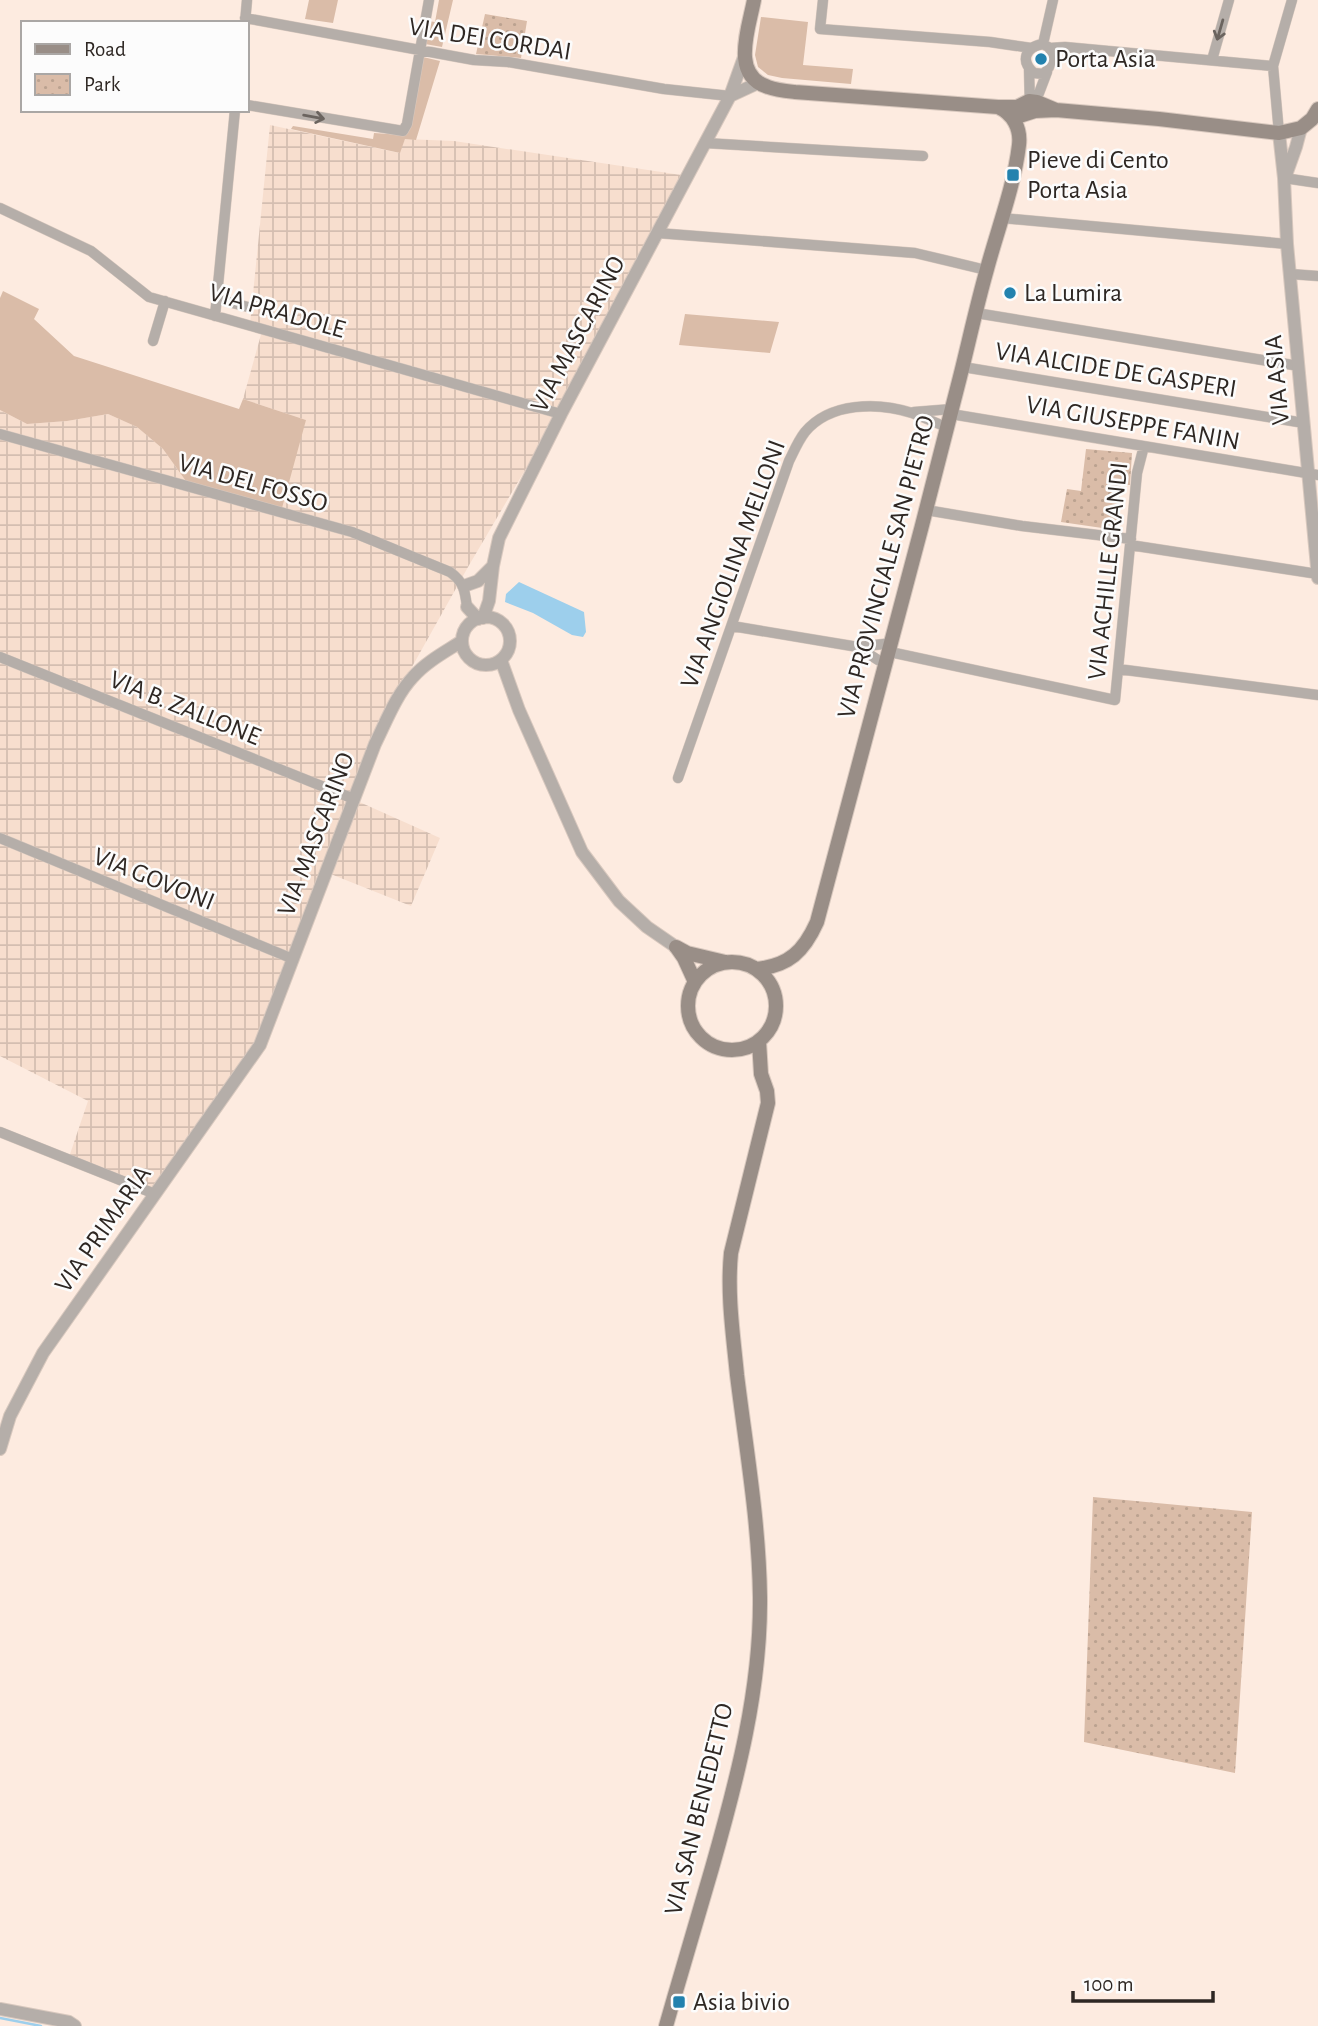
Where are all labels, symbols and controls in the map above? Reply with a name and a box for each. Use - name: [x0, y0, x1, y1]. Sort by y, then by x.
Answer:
- street label: VIA DEI CORDAI: [407, 13, 573, 65]
- one-way arrow: [1213, 19, 1226, 41]
- legend: [21, 21, 248, 112]
- text: Road: [84, 39, 126, 60]
- place label: Porta Asia: [1055, 46, 1156, 72]
- marker: Porta Asia: [1033, 51, 1049, 67]
- text: Park: [84, 74, 121, 95]
- one-way arrow: [302, 111, 325, 124]
- place label: Pieve di Cento Porta Asia: [1027, 147, 1169, 203]
- marker: Pieve di Cento Porta Asia: [1005, 167, 1021, 183]
- street label: VIA MASCARINO: [526, 252, 630, 416]
- street label: VIA PRADOLE: [206, 279, 348, 343]
- place label: La Lumira: [1024, 280, 1122, 306]
- marker: La Lumira: [1002, 285, 1018, 301]
- street label: VIA ASIA: [1260, 334, 1294, 426]
- street label: VIA ALCIDE DE GASPERI: [993, 338, 1239, 402]
- street label: VIA GIUSEPPE FANIN: [1024, 391, 1242, 455]
- street label: VIA PROVINCIALE SAN PIETRO: [833, 413, 939, 721]
- street label: VIA ANGIOLINA MELLONI: [676, 437, 790, 691]
- street label: VIA DEL FOSSO: [175, 449, 331, 517]
- street label: VIA ACHILLE GRANDI: [1084, 461, 1132, 681]
- street label: VIA B. ZALLONE: [106, 666, 264, 750]
- street label: VIA MASCARINO: [273, 749, 359, 919]
- street label: VIA GOVONI: [90, 843, 218, 915]
- street label: VIA PRIMARIA: [50, 1161, 156, 1297]
- street label: VIA SAN BENEDETTO: [660, 1700, 738, 1918]
- scale bar: [1073, 1960, 1213, 2004]
- text: 100 m: [1084, 1974, 1134, 1995]
- place label: Asia bivio: [693, 1989, 790, 2015]
- marker: Asia bivio: [671, 1994, 687, 2010]

